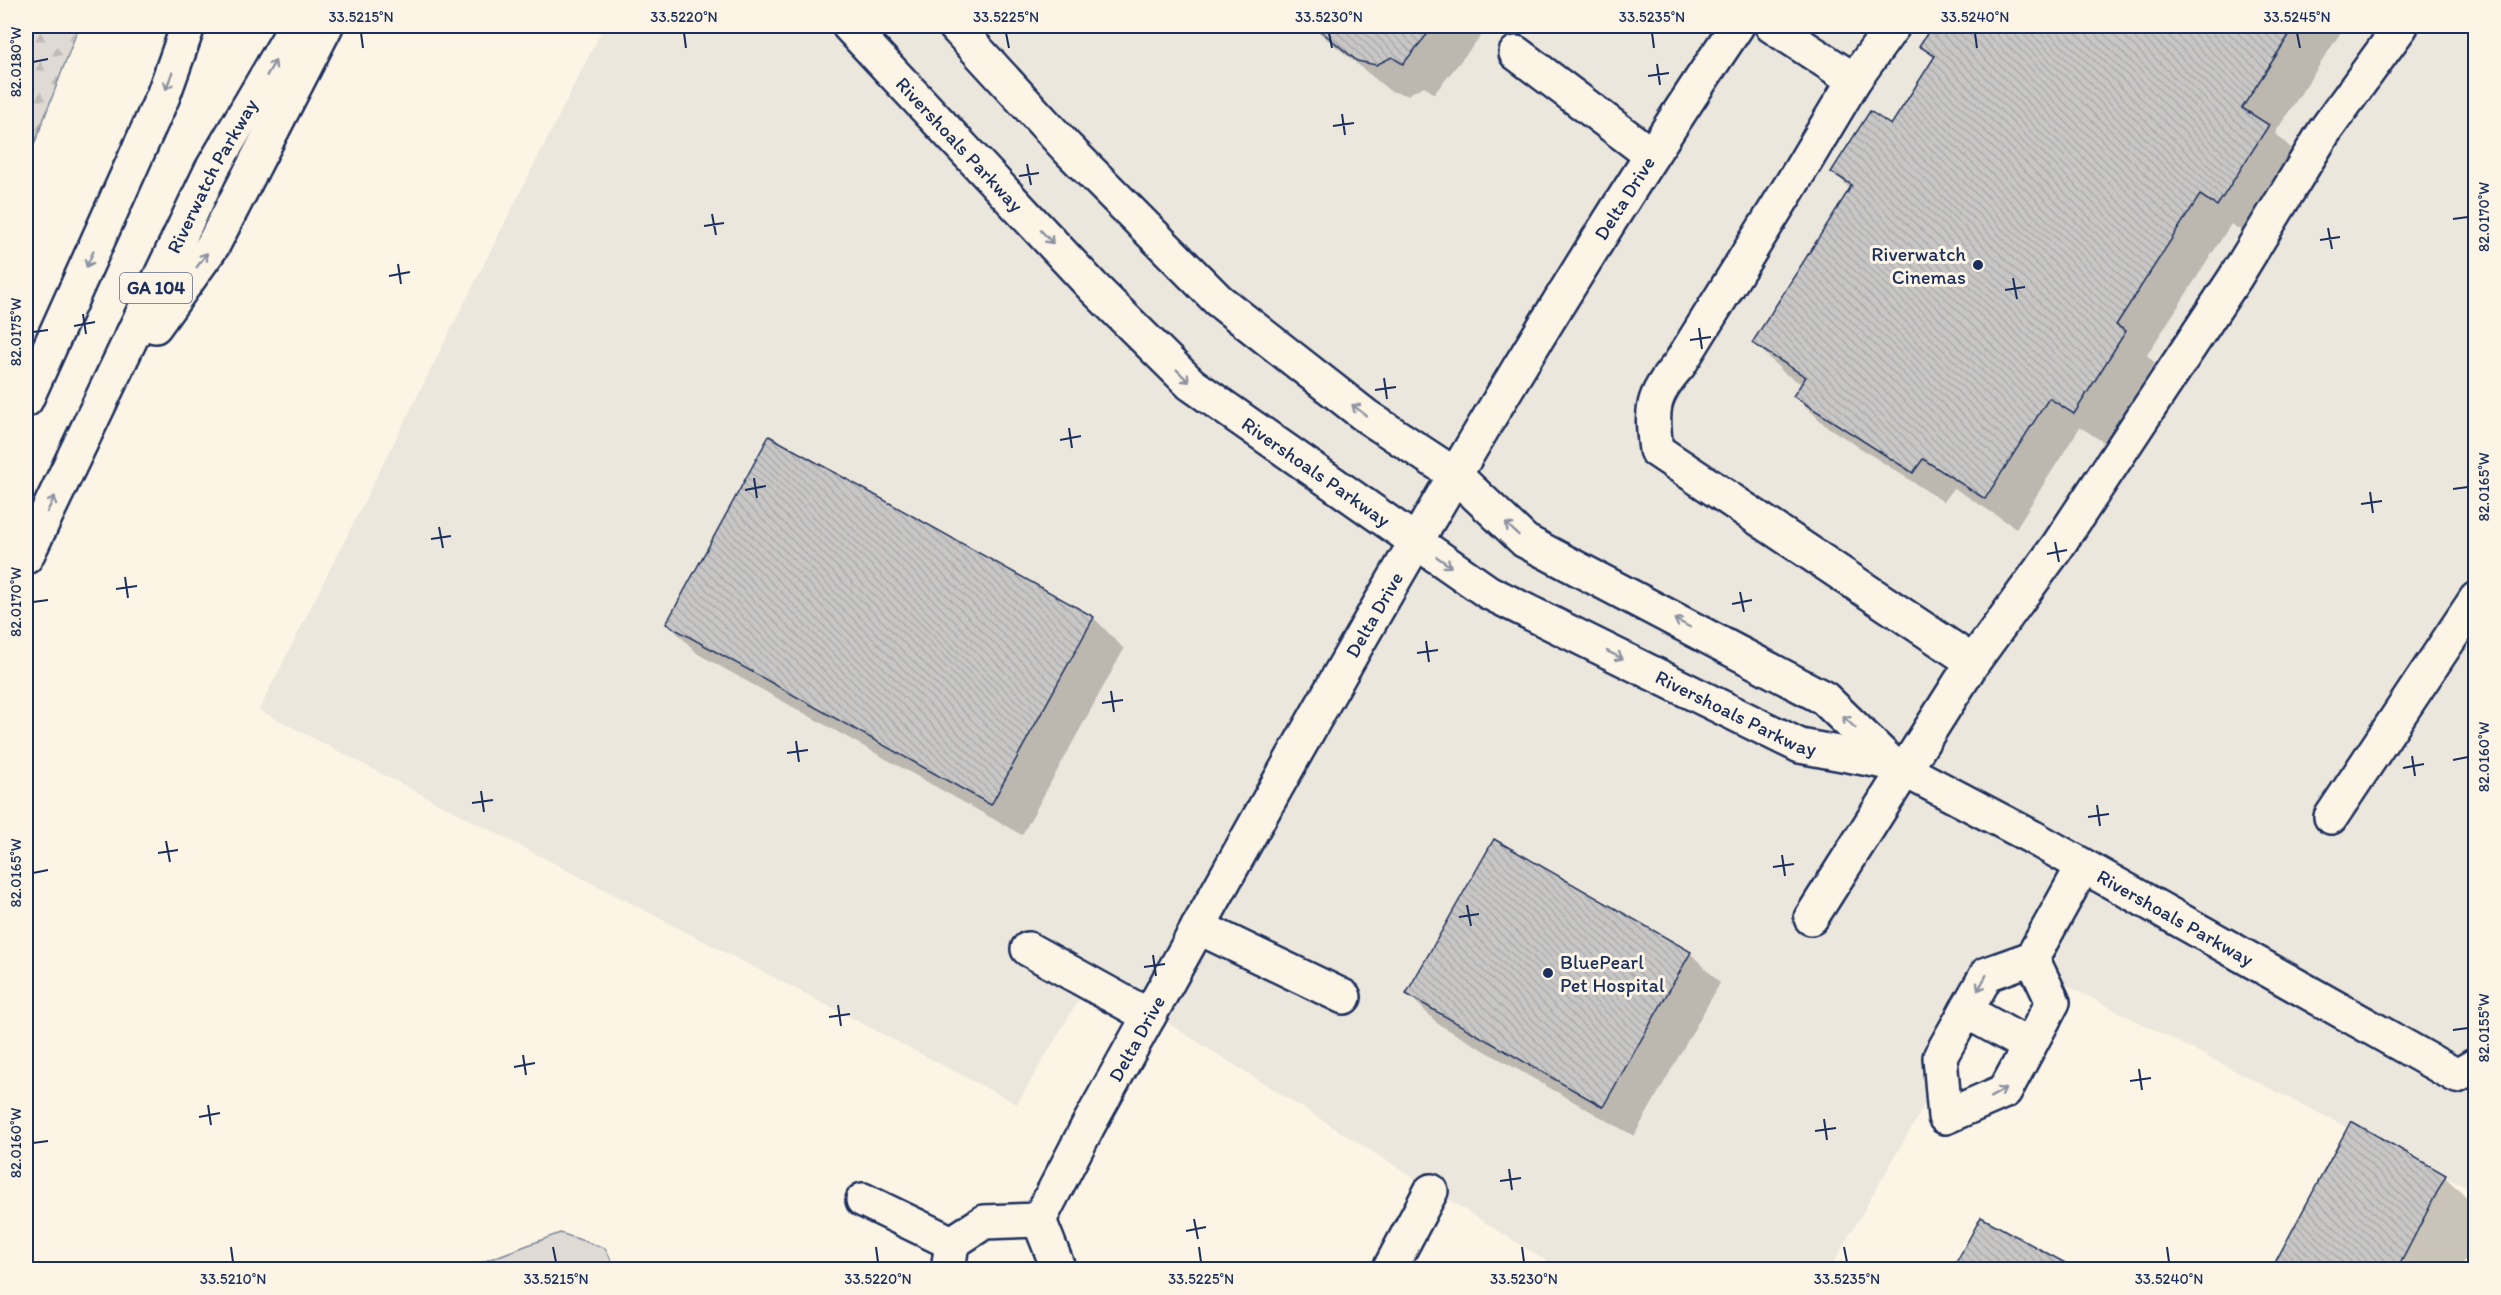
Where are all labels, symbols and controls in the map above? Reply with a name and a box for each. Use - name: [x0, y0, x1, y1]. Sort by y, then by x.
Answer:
- text: 33.5215°N: [328, 8, 394, 26]
- text: 33.5220°N: [650, 8, 718, 26]
- text: 33.5225°N: [973, 8, 1039, 26]
- text: 33.5230°N: [1295, 8, 1363, 26]
- text: 33.5235°N: [1619, 8, 1685, 26]
- text: 33.5240°N: [1941, 8, 2009, 26]
- text: 33.5245°N: [2263, 8, 2331, 26]
- text: 82.0180°W: [7, 26, 25, 97]
- one-way arrow: [266, 60, 278, 77]
- one-way arrow: [162, 71, 173, 89]
- street label: Rivershoals Parkway: [891, 72, 1029, 217]
- street label: Riverwatch Parkway: [161, 94, 263, 257]
- street label: Delta Drive: [1589, 152, 1660, 244]
- text: 82.0170°W: [2475, 182, 2493, 252]
- one-way arrow: [1040, 229, 1054, 244]
- place label: Riverwatch Cinemas: [1871, 242, 1966, 289]
- one-way arrow: [84, 249, 95, 268]
- one-way arrow: [196, 253, 208, 269]
- marker: Riverwatch Cinemas: [1971, 258, 1985, 272]
- road number: GA 104: [120, 273, 192, 303]
- text: 82.0175°W: [7, 298, 25, 366]
- one-way arrow: [1175, 369, 1190, 384]
- one-way arrow: [1351, 403, 1367, 416]
- street label: Rivershoals Parkway: [1237, 411, 1396, 532]
- text: 82.0165°W: [2475, 452, 2493, 522]
- one-way arrow: [46, 496, 58, 514]
- one-way arrow: [1505, 522, 1520, 536]
- one-way arrow: [1436, 556, 1452, 568]
- text: 82.0170°W: [7, 567, 25, 637]
- street label: Delta Drive: [1340, 567, 1408, 662]
- one-way arrow: [1673, 617, 1691, 629]
- one-way arrow: [1606, 649, 1624, 661]
- street label: Rivershoals Parkway: [1652, 665, 1819, 761]
- one-way arrow: [1841, 715, 1856, 729]
- text: 82.0160°W: [2475, 722, 2493, 792]
- text: 82.0165°W: [7, 838, 25, 908]
- street label: Rivershoals Parkway: [2093, 864, 2258, 971]
- place label: BluePearl Pet Hospital: [1560, 950, 1665, 997]
- marker: BluePearl Pet Hospital: [1541, 966, 1555, 980]
- one-way arrow: [1976, 974, 1988, 991]
- street label: Delta Drive: [1103, 991, 1170, 1086]
- text: 82.0155°W: [2475, 993, 2493, 1063]
- one-way arrow: [1989, 1087, 2006, 1099]
- text: 82.0160°W: [7, 1108, 25, 1178]
- text: 33.5210°N: [200, 1270, 266, 1288]
- text: 33.5215°N: [523, 1270, 589, 1288]
- text: 33.5220°N: [844, 1270, 912, 1288]
- text: 33.5225°N: [1168, 1270, 1234, 1288]
- text: 33.5230°N: [1490, 1270, 1558, 1288]
- text: 33.5235°N: [1814, 1270, 1880, 1288]
- text: 33.5240°N: [2135, 1270, 2203, 1288]

